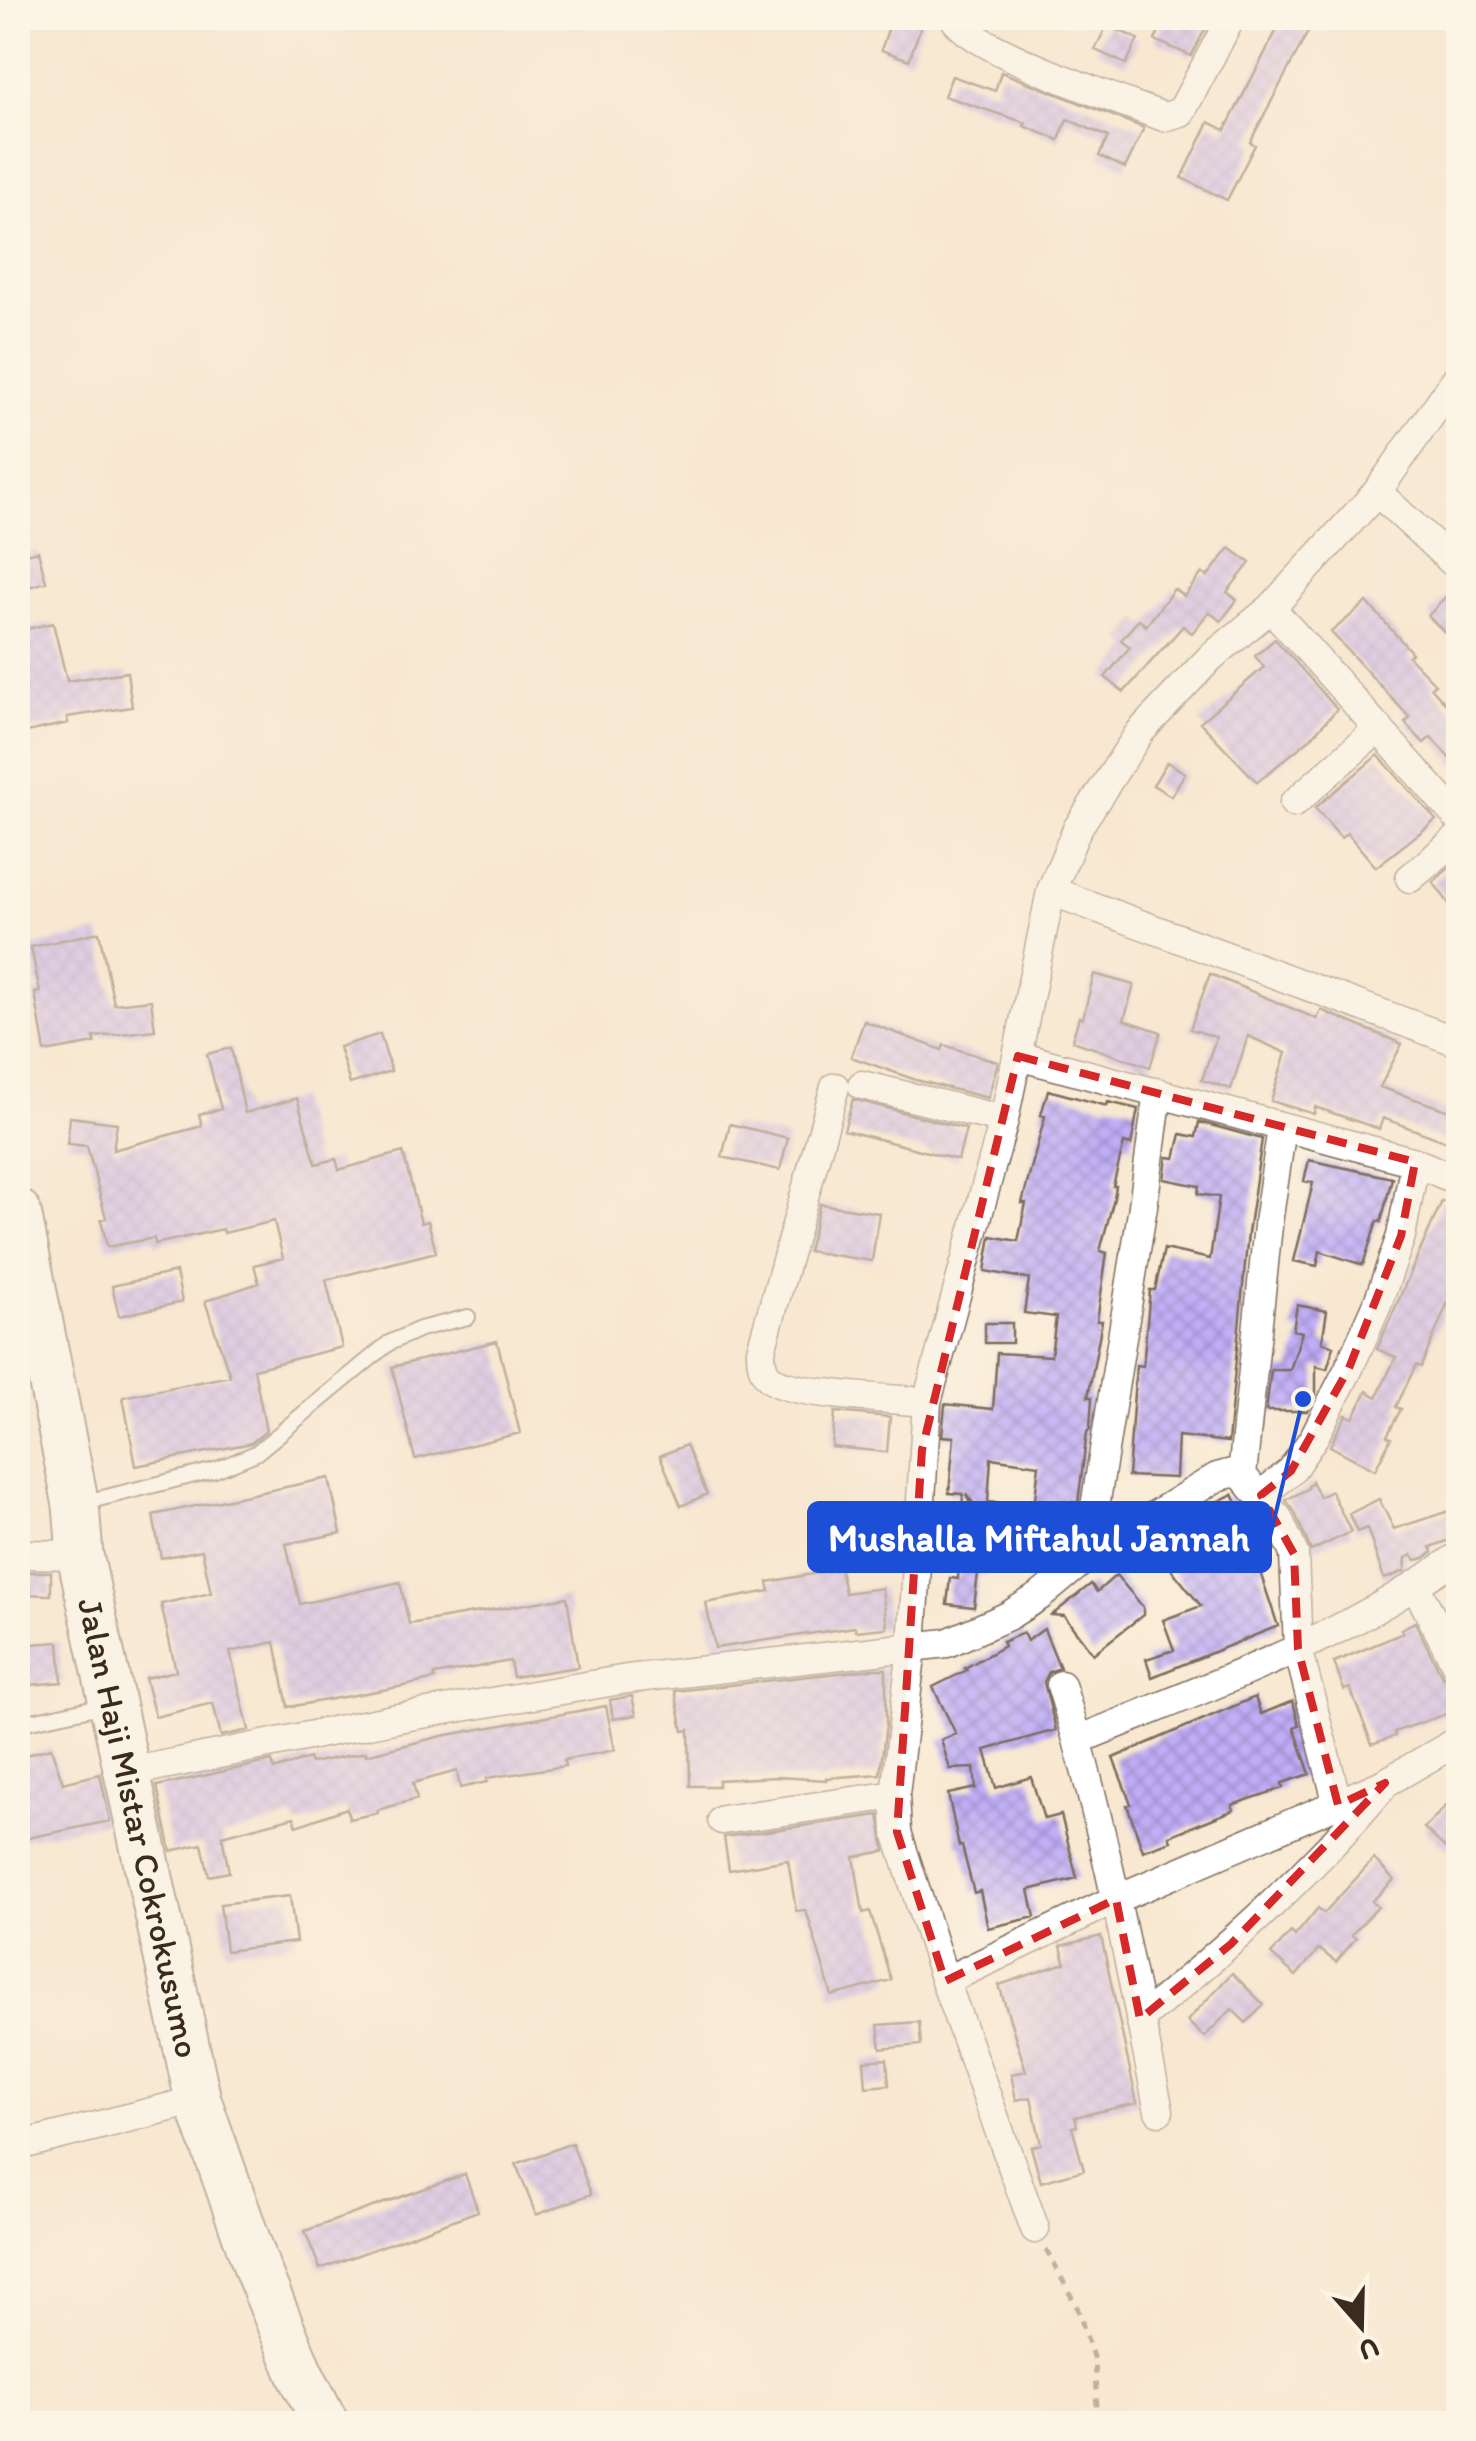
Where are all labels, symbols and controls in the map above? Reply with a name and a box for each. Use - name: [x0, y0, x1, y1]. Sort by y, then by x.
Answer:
- callout: Mushalla Miftahul Jannah: [809, 1503, 1270, 1571]
- text: Mushalla Miftahul Jannah: [828, 1515, 1250, 1561]
- street label: Jalan Haji Mistar Cokrokusumo: [69, 1594, 209, 2062]
- north arrow: [1311, 2276, 1411, 2376]
- text: U: [1355, 2330, 1384, 2369]

